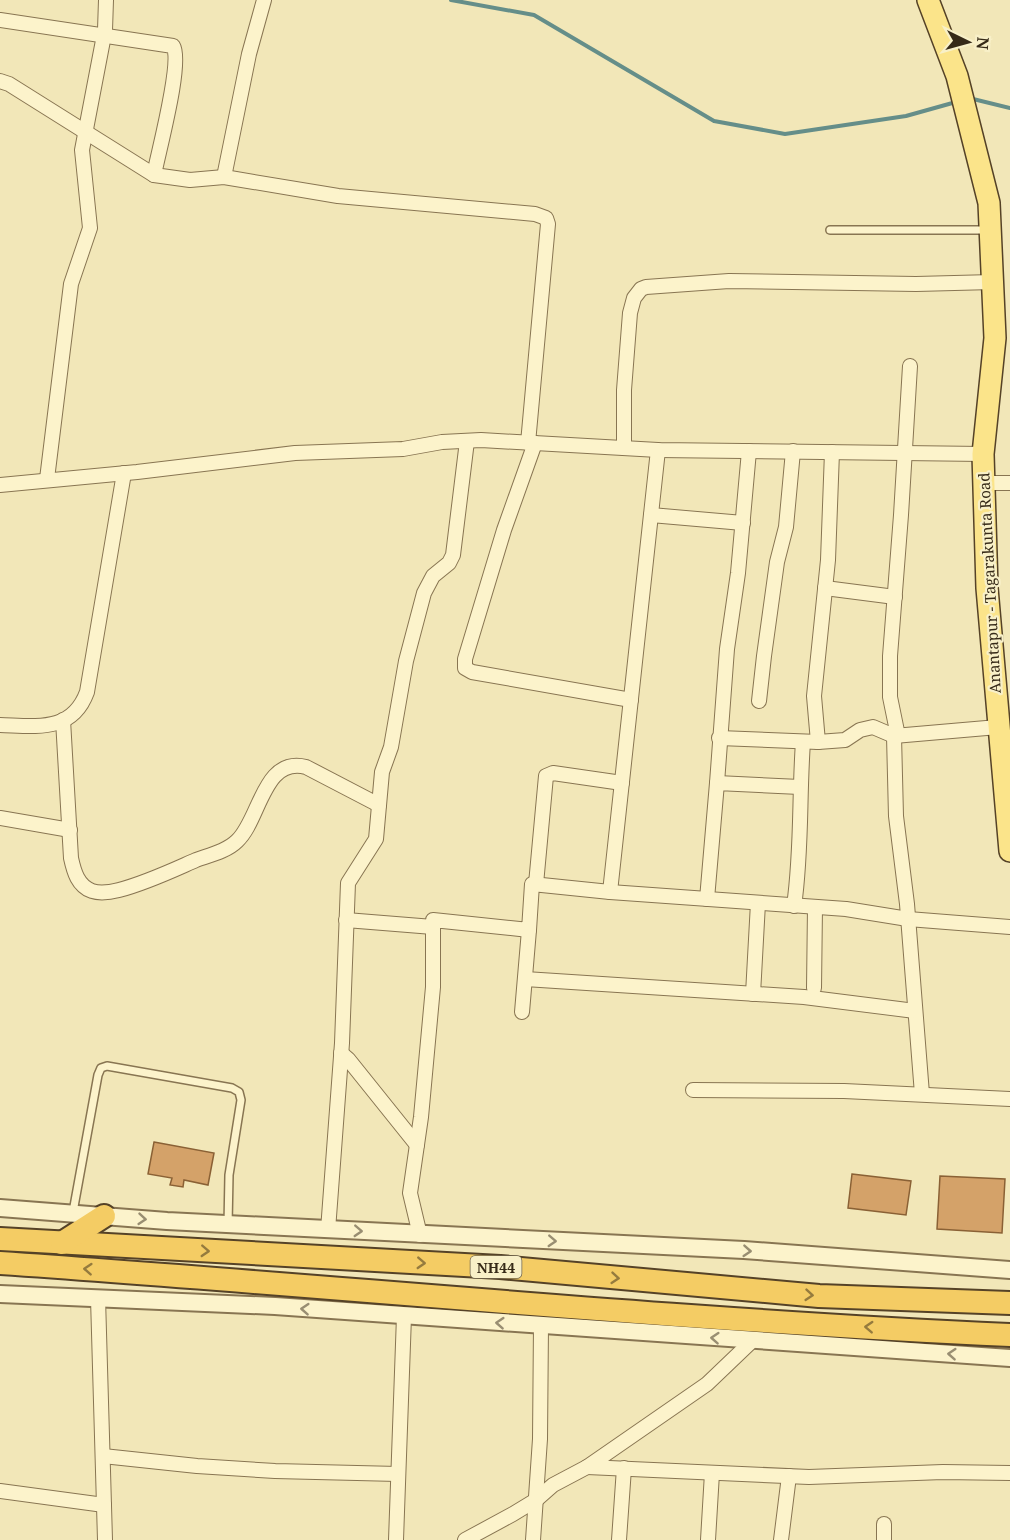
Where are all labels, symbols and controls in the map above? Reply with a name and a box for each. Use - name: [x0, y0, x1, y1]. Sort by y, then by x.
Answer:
- north arrow: [938, 12, 998, 72]
- text: N: [971, 36, 994, 51]
- street label: Anantapur - Tagarakunta Road: [973, 472, 1005, 694]
- one-way arrow: [138, 1213, 147, 1226]
- one-way arrow: [353, 1225, 362, 1238]
- one-way arrow: [548, 1235, 557, 1248]
- one-way arrow: [743, 1244, 752, 1257]
- one-way arrow: [201, 1245, 210, 1258]
- road number: NH44: [470, 1256, 522, 1278]
- one-way arrow: [416, 1257, 425, 1270]
- one-way arrow: [83, 1263, 92, 1276]
- one-way arrow: [611, 1271, 620, 1284]
- one-way arrow: [805, 1288, 814, 1301]
- one-way arrow: [301, 1302, 310, 1315]
- one-way arrow: [495, 1316, 504, 1329]
- one-way arrow: [864, 1321, 873, 1334]
- one-way arrow: [711, 1332, 720, 1345]
- one-way arrow: [947, 1348, 956, 1361]

